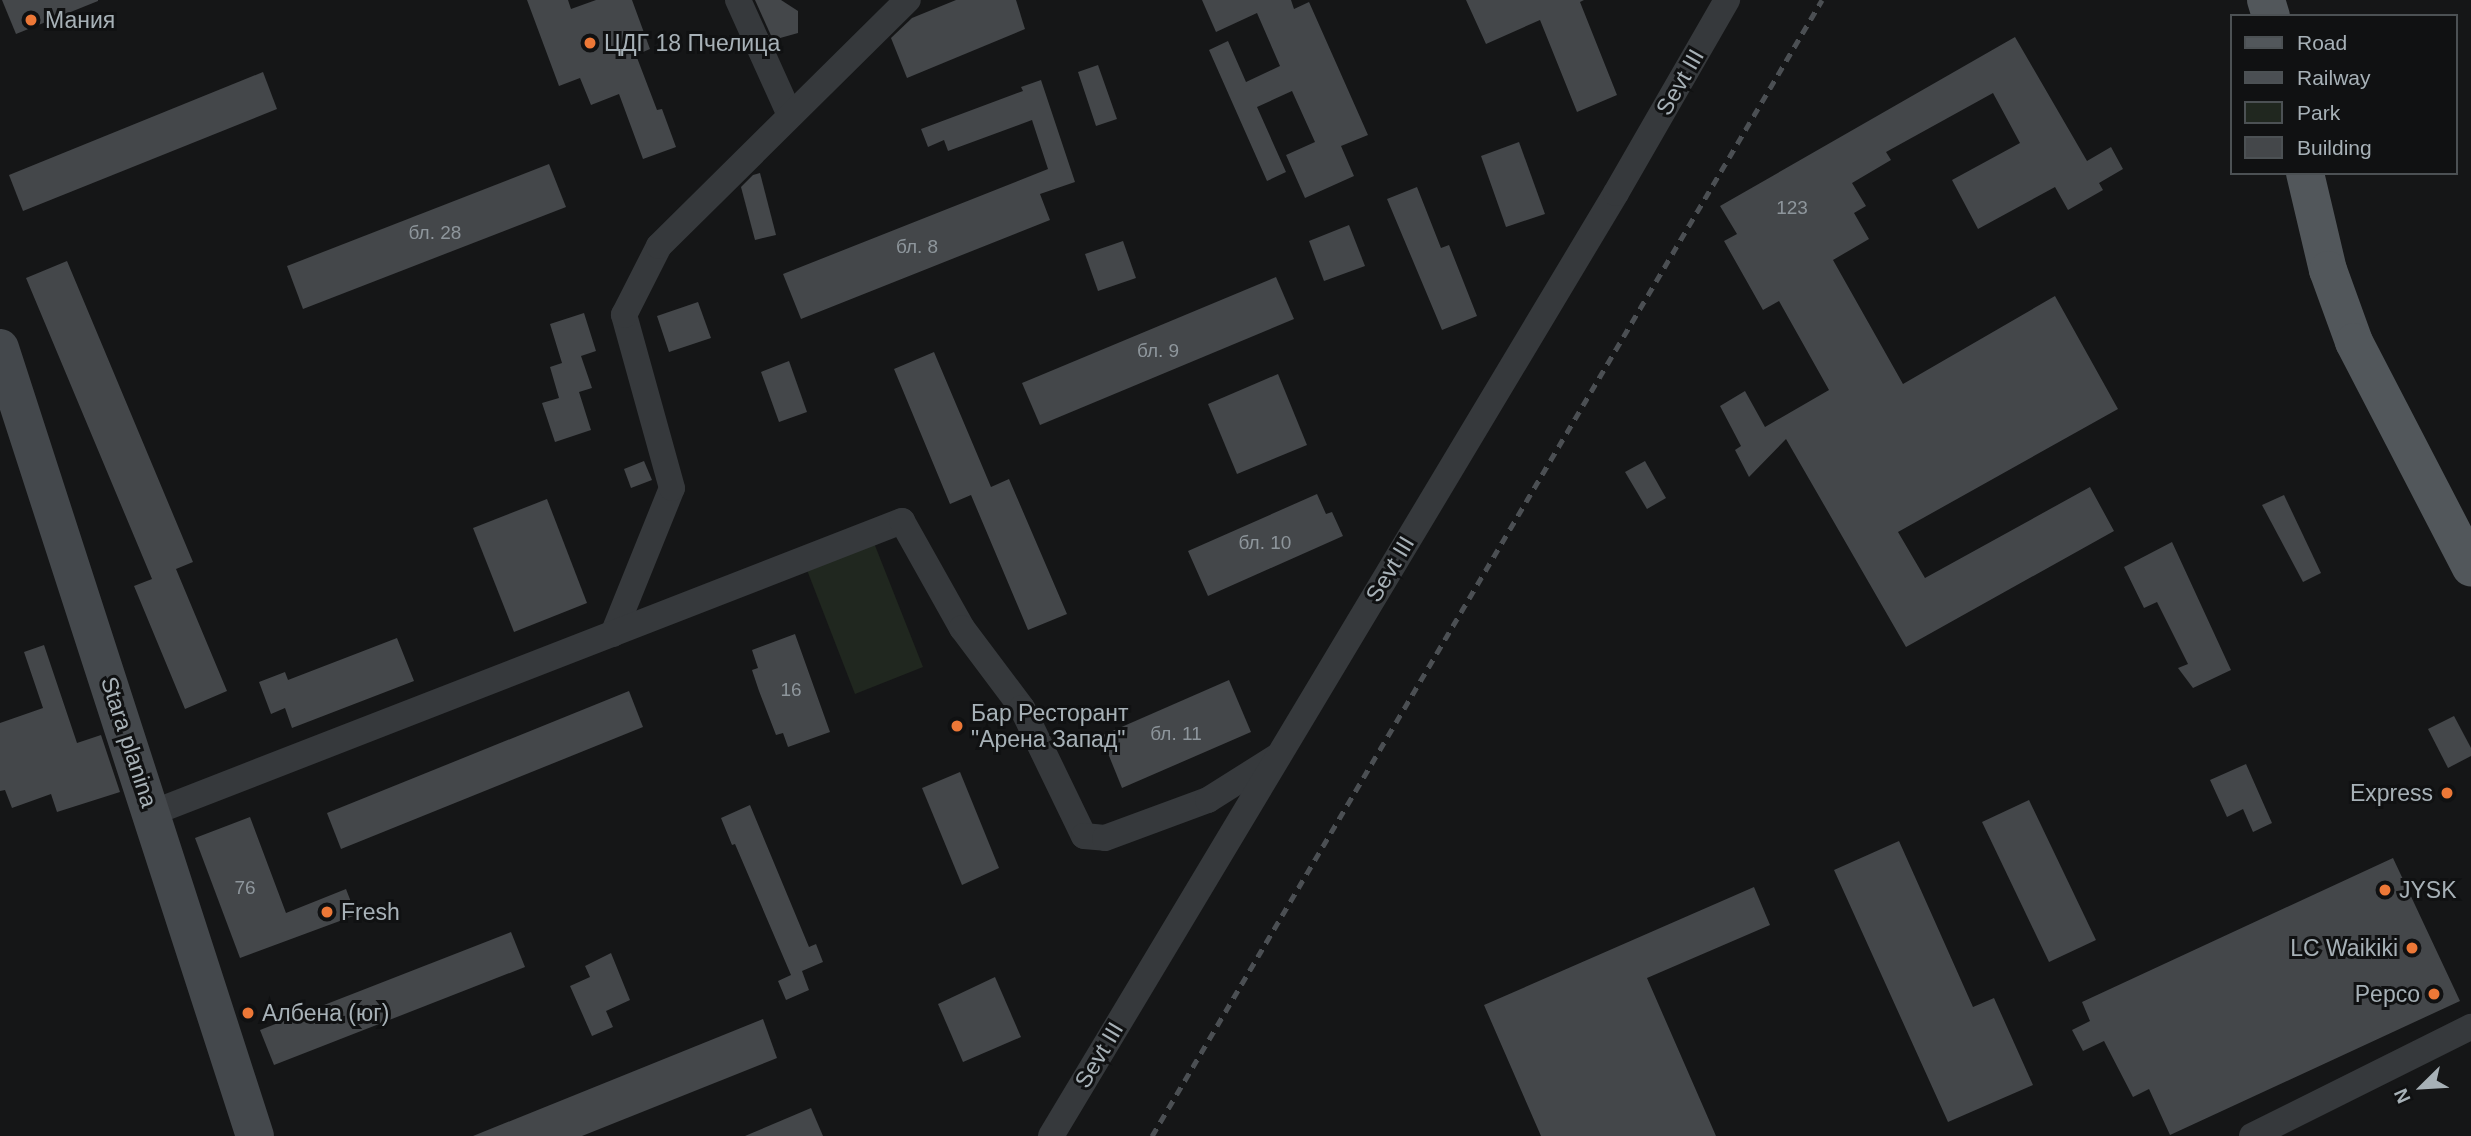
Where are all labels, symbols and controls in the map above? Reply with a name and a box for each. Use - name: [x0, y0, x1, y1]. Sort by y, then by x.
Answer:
- place label: Мания: [45, 6, 115, 34]
- marker: Мания: [23, 12, 39, 28]
- legend: [2230, 14, 2457, 175]
- place label: ЦДГ 18 Пчелица: [604, 29, 780, 57]
- text: Road: [2297, 31, 2347, 54]
- marker: ЦДГ 18 Пчелица: [582, 35, 598, 51]
- street label: Sevt III: [1650, 44, 1710, 120]
- text: Railway: [2297, 66, 2371, 89]
- text: Park: [2297, 101, 2340, 124]
- text: Building: [2297, 136, 2372, 159]
- house number: 123: [1776, 197, 1808, 219]
- house number: бл. 28: [409, 222, 461, 244]
- house number: бл. 8: [896, 236, 938, 258]
- house number: бл. 9: [1137, 340, 1179, 362]
- street label: Sevt III: [1360, 531, 1420, 607]
- house number: бл. 10: [1239, 532, 1291, 554]
- street label: Stara planina: [95, 673, 163, 811]
- house number: 16: [780, 679, 802, 701]
- place label: Бар Ресторант "Арена Запад": [971, 699, 1129, 753]
- marker: Бар Ресторант "Арена Запад": [949, 718, 965, 734]
- house number: бл. 11: [1150, 723, 1202, 745]
- place label: Express: [2350, 779, 2433, 807]
- marker: Express: [2439, 785, 2455, 801]
- place label: JYSK: [2399, 876, 2457, 904]
- house number: 76: [234, 877, 256, 899]
- marker: JYSK: [2377, 882, 2393, 898]
- place label: Fresh: [341, 898, 400, 926]
- marker: Fresh: [319, 904, 335, 920]
- place label: LC Waikiki: [2290, 934, 2398, 962]
- marker: LC Waikiki: [2404, 940, 2420, 956]
- place label: Pepco: [2355, 980, 2420, 1008]
- marker: Pepco: [2426, 986, 2442, 1002]
- place label: Албена (юг): [262, 999, 389, 1027]
- marker: Албена (юг): [240, 1005, 256, 1021]
- street label: Sevt III: [1069, 1017, 1129, 1093]
- north arrow: [2387, 1052, 2457, 1122]
- text: N: [2390, 1085, 2415, 1106]

